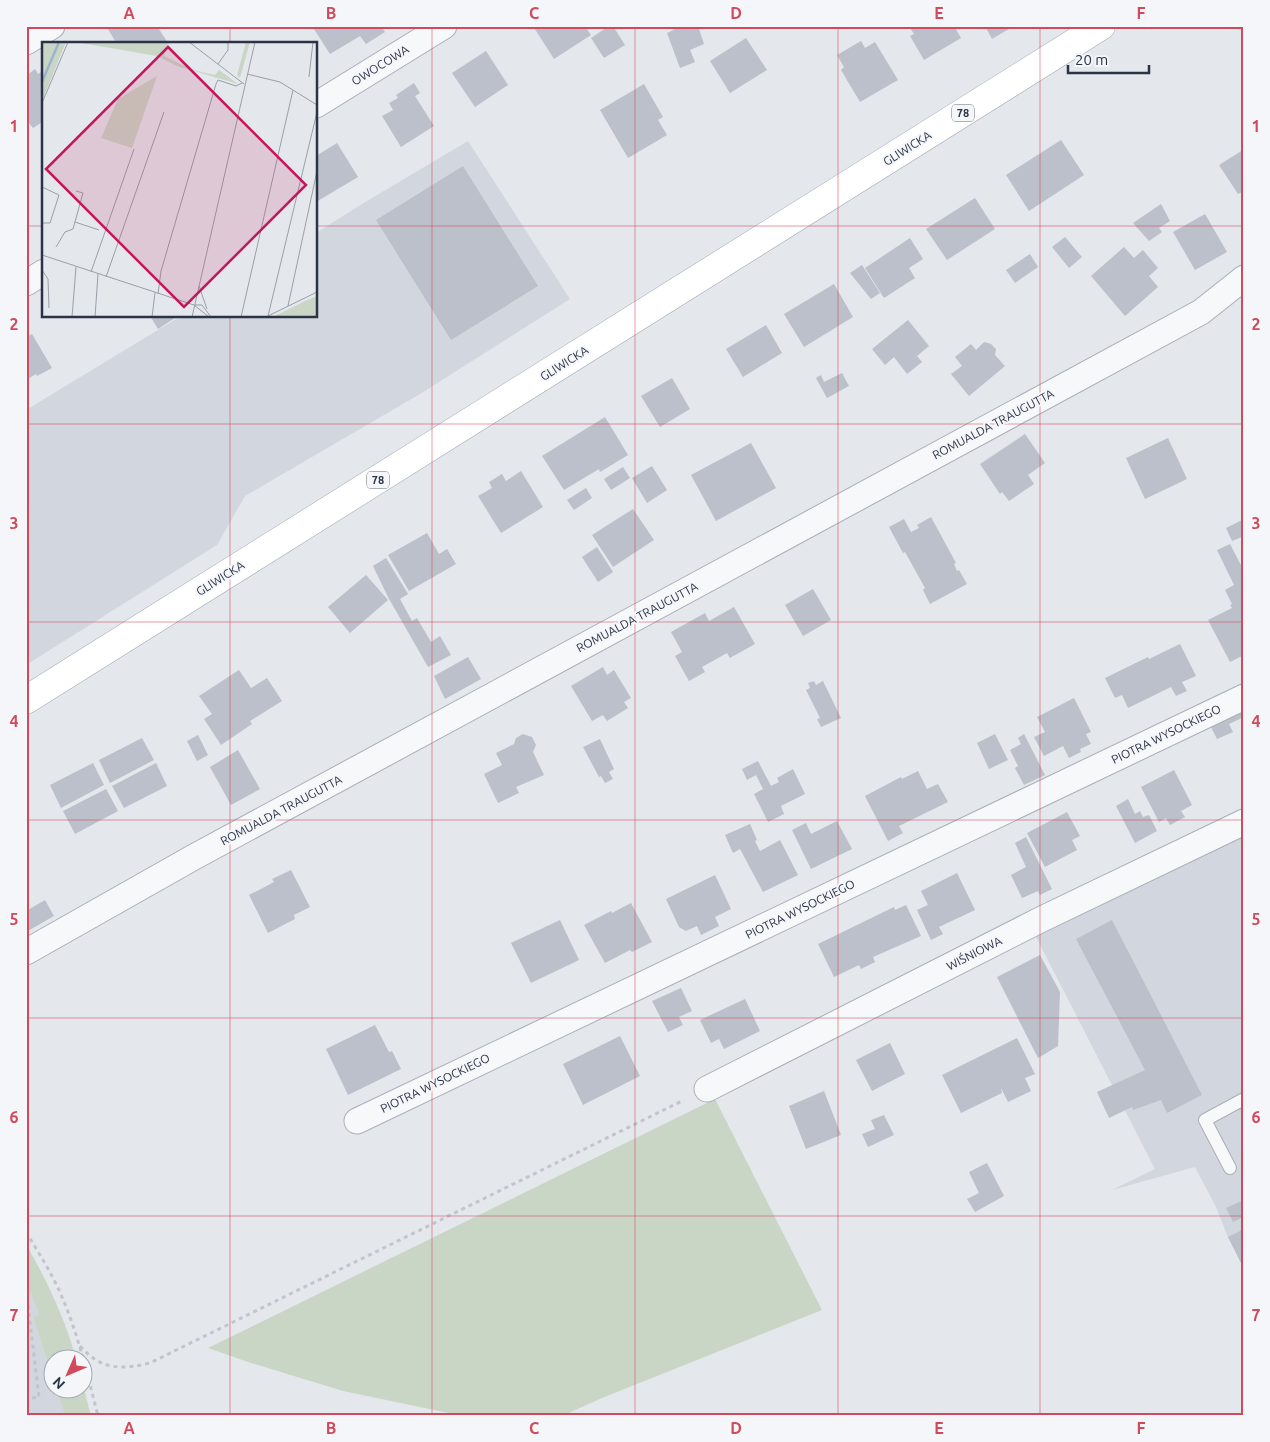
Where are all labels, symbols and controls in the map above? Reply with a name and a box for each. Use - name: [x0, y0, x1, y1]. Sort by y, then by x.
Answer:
- text: A: [123, 4, 135, 22]
- text: B: [326, 4, 336, 22]
- text: C: [529, 4, 539, 22]
- text: D: [730, 4, 742, 22]
- text: E: [934, 4, 944, 22]
- text: F: [1137, 4, 1146, 22]
- inset map: [42, 42, 318, 318]
- street label: OWOCOWA: [349, 42, 411, 88]
- scale bar: [1068, 42, 1149, 74]
- text: 20 m: [1075, 51, 1108, 68]
- road number: 78: [952, 105, 974, 122]
- text: 1: [9, 117, 19, 135]
- text: 1: [1251, 117, 1261, 135]
- street label: GLIWICKA: [881, 128, 934, 168]
- text: 2: [9, 315, 19, 333]
- text: 2: [1251, 315, 1261, 333]
- street label: GLIWICKA: [538, 343, 591, 383]
- street label: ROMUALDA TRAUGUTTA: [930, 386, 1056, 462]
- road number: 78: [367, 472, 389, 488]
- text: 3: [9, 514, 19, 532]
- text: 3: [1251, 514, 1261, 532]
- street label: GLIWICKA: [194, 558, 247, 598]
- street label: ROMUALDA TRAUGUTTA: [574, 579, 700, 655]
- street label: PIOTRA WYSOCKIEGO: [1109, 702, 1223, 766]
- text: 4: [9, 712, 19, 730]
- text: 4: [1251, 712, 1261, 730]
- street label: ROMUALDA TRAUGUTTA: [218, 772, 344, 848]
- street label: PIOTRA WYSOCKIEGO: [743, 877, 857, 941]
- text: 5: [9, 910, 19, 928]
- text: 5: [1251, 910, 1261, 928]
- street label: WIŚNIOWA: [944, 933, 1004, 972]
- street label: PIOTRA WYSOCKIEGO: [378, 1051, 492, 1115]
- text: 6: [9, 1108, 19, 1126]
- text: 6: [1251, 1108, 1261, 1126]
- text: 7: [9, 1306, 19, 1324]
- text: 7: [1251, 1306, 1261, 1324]
- north arrow: [42, 1350, 92, 1400]
- text: N: [49, 1374, 68, 1393]
- text: A: [123, 1419, 135, 1437]
- text: B: [326, 1419, 336, 1437]
- text: C: [529, 1419, 539, 1437]
- text: D: [730, 1419, 742, 1437]
- text: E: [934, 1419, 944, 1437]
- text: F: [1137, 1419, 1146, 1437]

